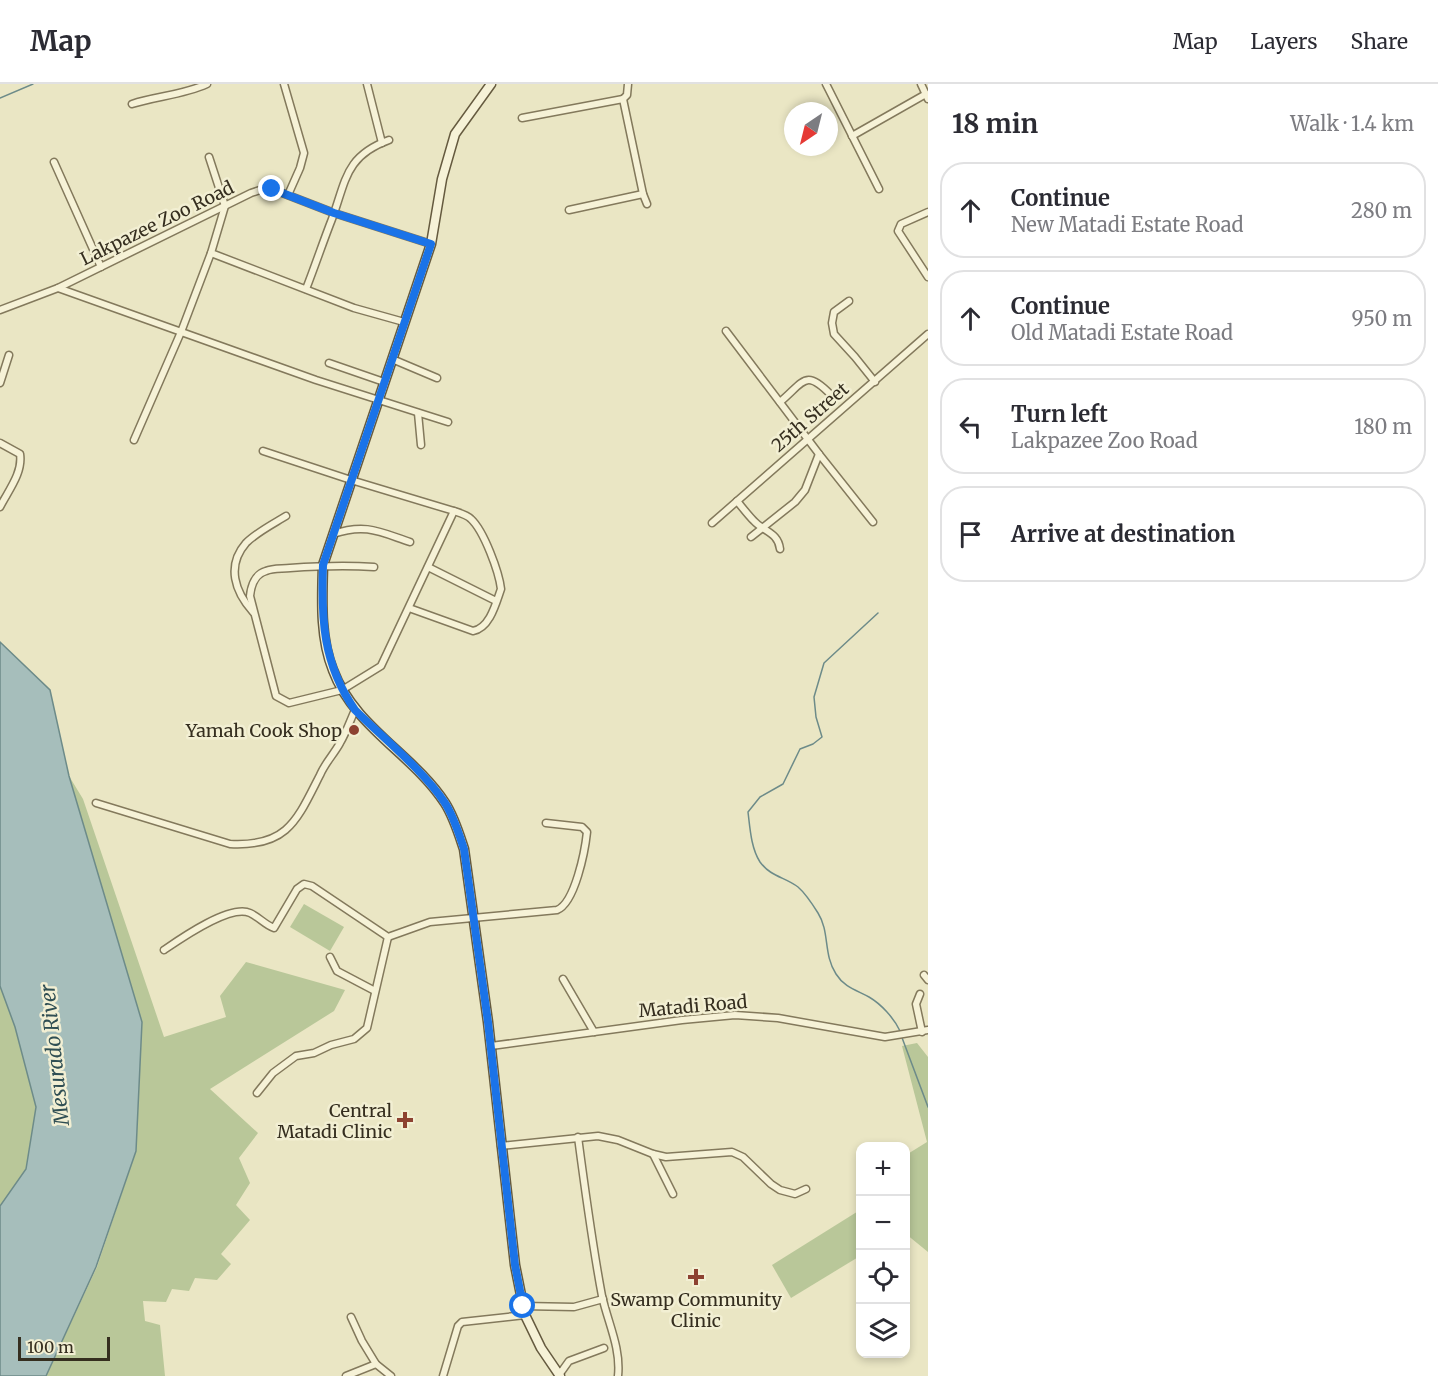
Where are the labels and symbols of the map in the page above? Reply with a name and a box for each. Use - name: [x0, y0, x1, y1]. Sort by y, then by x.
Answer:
- north arrow: [784, 102, 838, 156]
- route end: [258, 175, 284, 201]
- street label: Lakpazee Zoo Road: [76, 176, 238, 270]
- street label: 25th Street: [767, 377, 853, 457]
- place label: Yamah Cook Shop: [185, 719, 342, 742]
- marker: Yamah Cook Shop: [347, 723, 361, 737]
- water label: Mesurado River: [34, 982, 74, 1128]
- street label: Matadi Road: [638, 990, 748, 1022]
- place label: Central Matadi Clinic: [277, 1099, 392, 1143]
- marker: Central Matadi Clinic: [396, 1111, 414, 1129]
- marker: Swamp Community Clinic: [687, 1268, 705, 1286]
- place label: Swamp Community Clinic: [610, 1288, 782, 1332]
- route start: [509, 1292, 535, 1318]
- scale bar: [18, 1334, 110, 1362]

